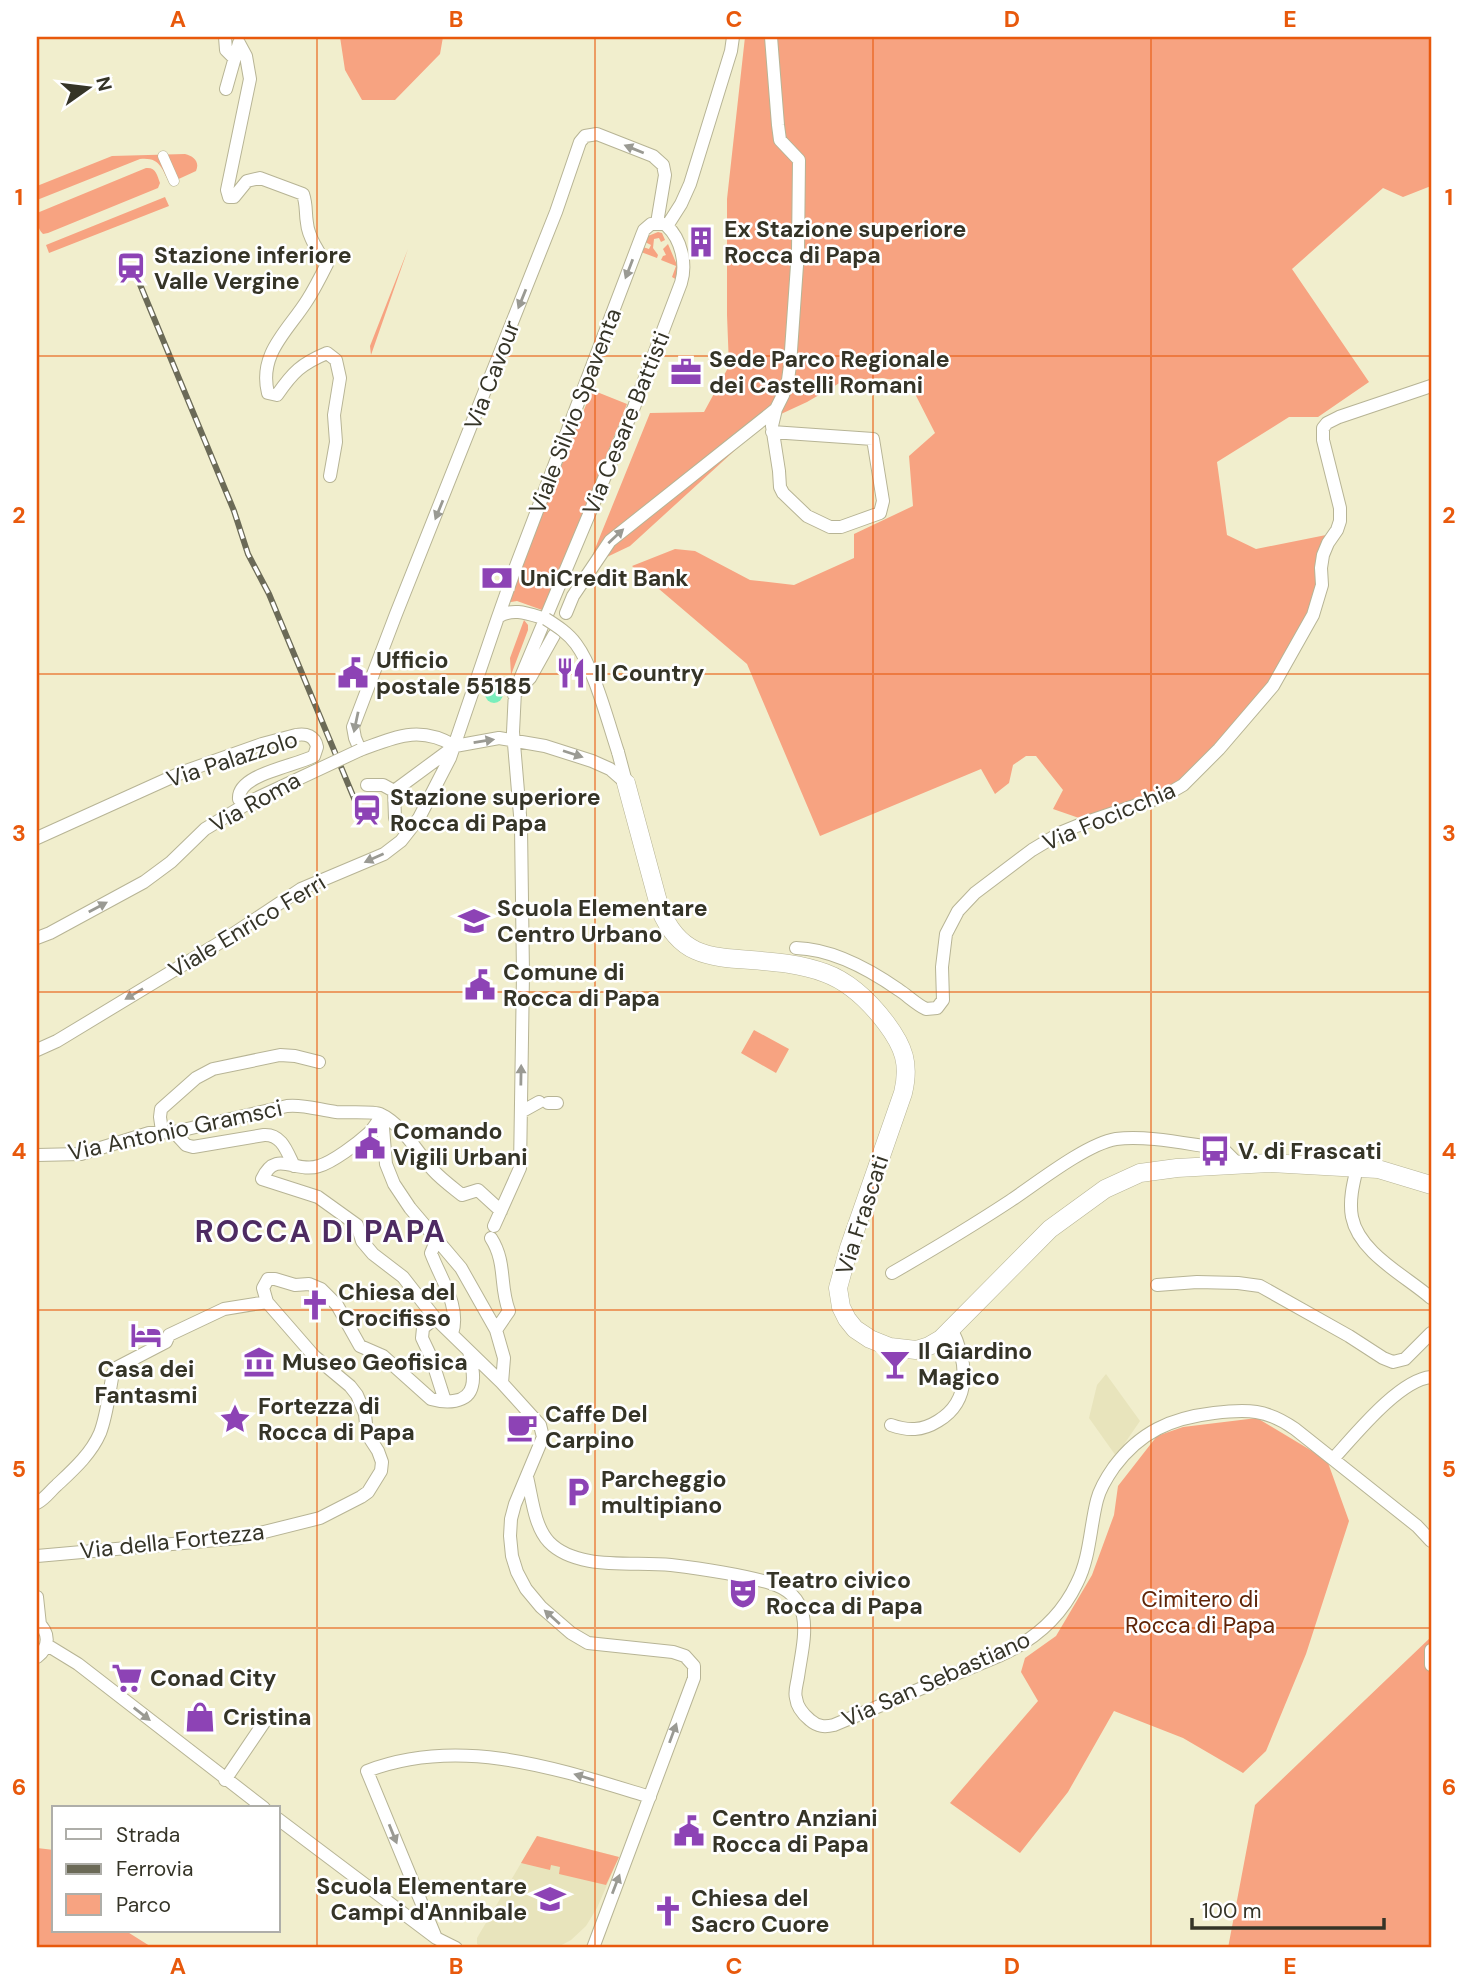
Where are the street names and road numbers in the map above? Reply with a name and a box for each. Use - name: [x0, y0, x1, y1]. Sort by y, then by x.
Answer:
- street label: Viale Silvio Spaventa: [522, 304, 628, 518]
- street label: Via Cavour: [457, 316, 527, 434]
- street label: Via Cesare Battisti: [575, 327, 677, 519]
- street label: Via Palazzolo: [163, 724, 301, 794]
- street label: Via Roma: [204, 765, 306, 839]
- street label: Via Focicchia: [1038, 775, 1180, 857]
- street label: Viale Enrico Ferri: [163, 867, 331, 985]
- street label: Via Antonio Gramsci: [65, 1093, 285, 1167]
- street label: Via Frascati: [829, 1151, 895, 1279]
- street label: Via della Fortezza: [78, 1516, 266, 1566]
- street label: Via San Sebastiano: [837, 1624, 1035, 1734]

